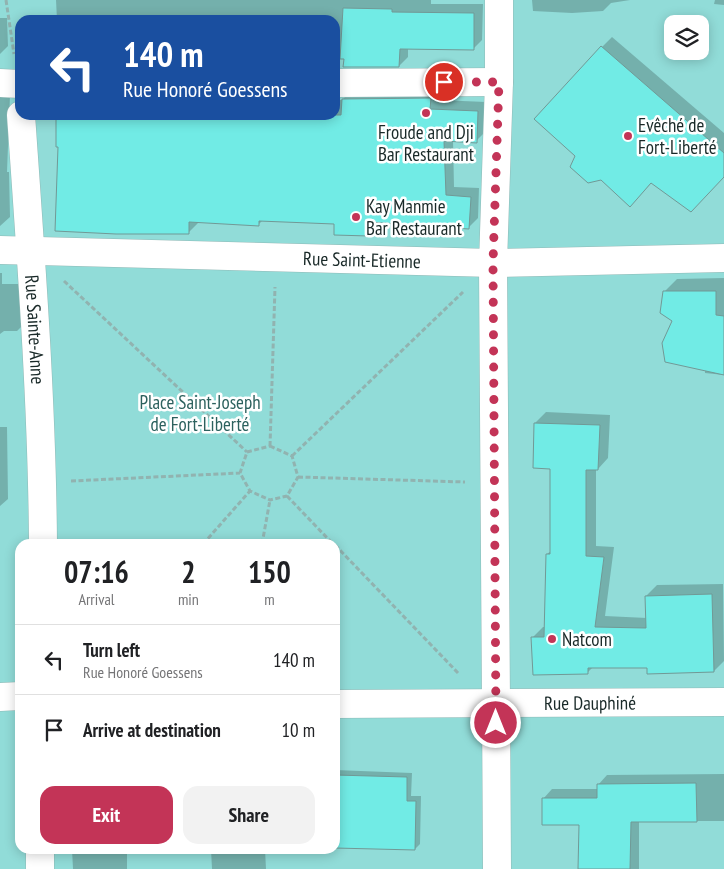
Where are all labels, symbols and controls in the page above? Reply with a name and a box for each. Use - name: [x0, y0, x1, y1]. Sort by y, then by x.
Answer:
- map controls: [664, 15, 709, 60]
- button: layers: [664, 15, 709, 60]
- text: 140 m: [123, 31, 204, 77]
- icon: left: [40, 35, 105, 100]
- pin: [423, 61, 465, 103]
- icon: arrive: [430, 68, 458, 96]
- text: Rue Honoré Goessens: [123, 75, 288, 103]
- marker: Froude and Dji Bar Restaurant: [420, 107, 432, 119]
- place label: Evêché de Fort-Liberté: [638, 113, 717, 159]
- place label: Froude and Dji Bar Restaurant: [378, 120, 475, 166]
- marker: Evêché de Fort-Liberté: [622, 130, 634, 142]
- place label: Kay Manmie Bar Restaurant: [366, 194, 463, 240]
- marker: Kay Manmie Bar Restaurant: [350, 211, 362, 223]
- street label: Rue Saint-Etienne: [303, 246, 421, 273]
- street label: Rue Sainte-Anne: [20, 274, 50, 385]
- park label: Place Saint-Joseph de Fort-Liberté: [139, 390, 261, 436]
- text: 07:16: [64, 552, 129, 591]
- text: 2: [181, 552, 196, 591]
- text: 150: [248, 552, 291, 591]
- text: Arrival: [78, 589, 115, 609]
- text: min: [178, 589, 199, 609]
- text: m: [264, 589, 275, 609]
- place label: Natcom: [562, 627, 612, 651]
- marker: Natcom: [546, 633, 558, 645]
- text: Turn left: [83, 638, 140, 662]
- icon: left: [40, 646, 68, 674]
- text: 140 m: [273, 648, 315, 672]
- text: Rue Honoré Goessens: [83, 662, 203, 682]
- street label: Rue Dauphiné: [544, 690, 636, 715]
- position arrow: [469, 696, 521, 748]
- icon: arrive: [40, 716, 68, 744]
- text: Arrive at destination: [83, 718, 221, 742]
- text: 10 m: [282, 718, 315, 742]
- button: Exit: [40, 786, 173, 844]
- button: Share: [183, 786, 315, 844]

